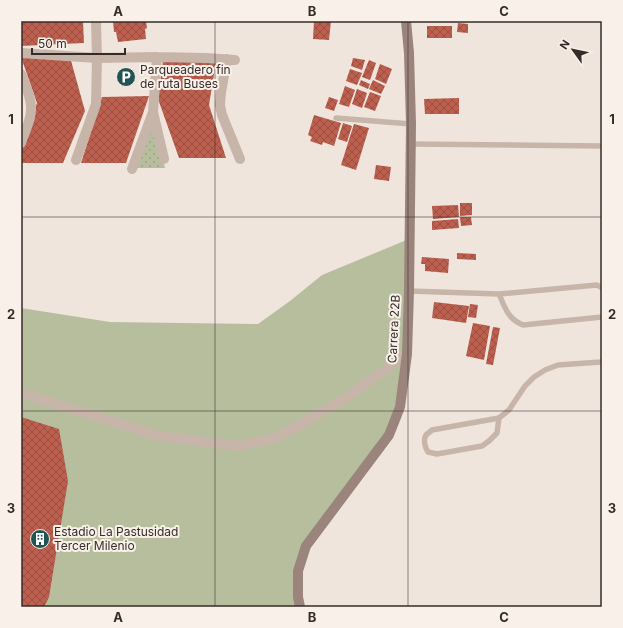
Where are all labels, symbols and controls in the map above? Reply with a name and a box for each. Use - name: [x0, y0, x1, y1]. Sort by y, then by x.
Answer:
- text: A: [113, 3, 123, 19]
- text: B: [308, 3, 317, 19]
- text: C: [499, 3, 509, 19]
- scale bar: [32, 30, 125, 56]
- north arrow: [553, 30, 593, 70]
- text: 50 m: [38, 36, 67, 51]
- text: N: [556, 37, 573, 52]
- place label: Parqueadero fin de ruta Buses: [140, 62, 231, 91]
- parking icon: Parqueadero fin de ruta Buses: [115, 66, 137, 88]
- text: 1: [8, 111, 14, 127]
- text: 1: [609, 111, 615, 127]
- street label: Carrera 22B: [384, 294, 403, 364]
- text: 2: [7, 306, 15, 322]
- text: 2: [608, 306, 616, 322]
- text: 3: [7, 500, 15, 516]
- text: 3: [608, 500, 616, 516]
- place label: Estadio La Pastusidad Tercer Milenio: [54, 524, 178, 553]
- building icon: Estadio La Pastusidad Tercer Milenio: [29, 528, 51, 550]
- text: A: [113, 609, 123, 625]
- text: B: [308, 609, 317, 625]
- text: C: [499, 609, 509, 625]

